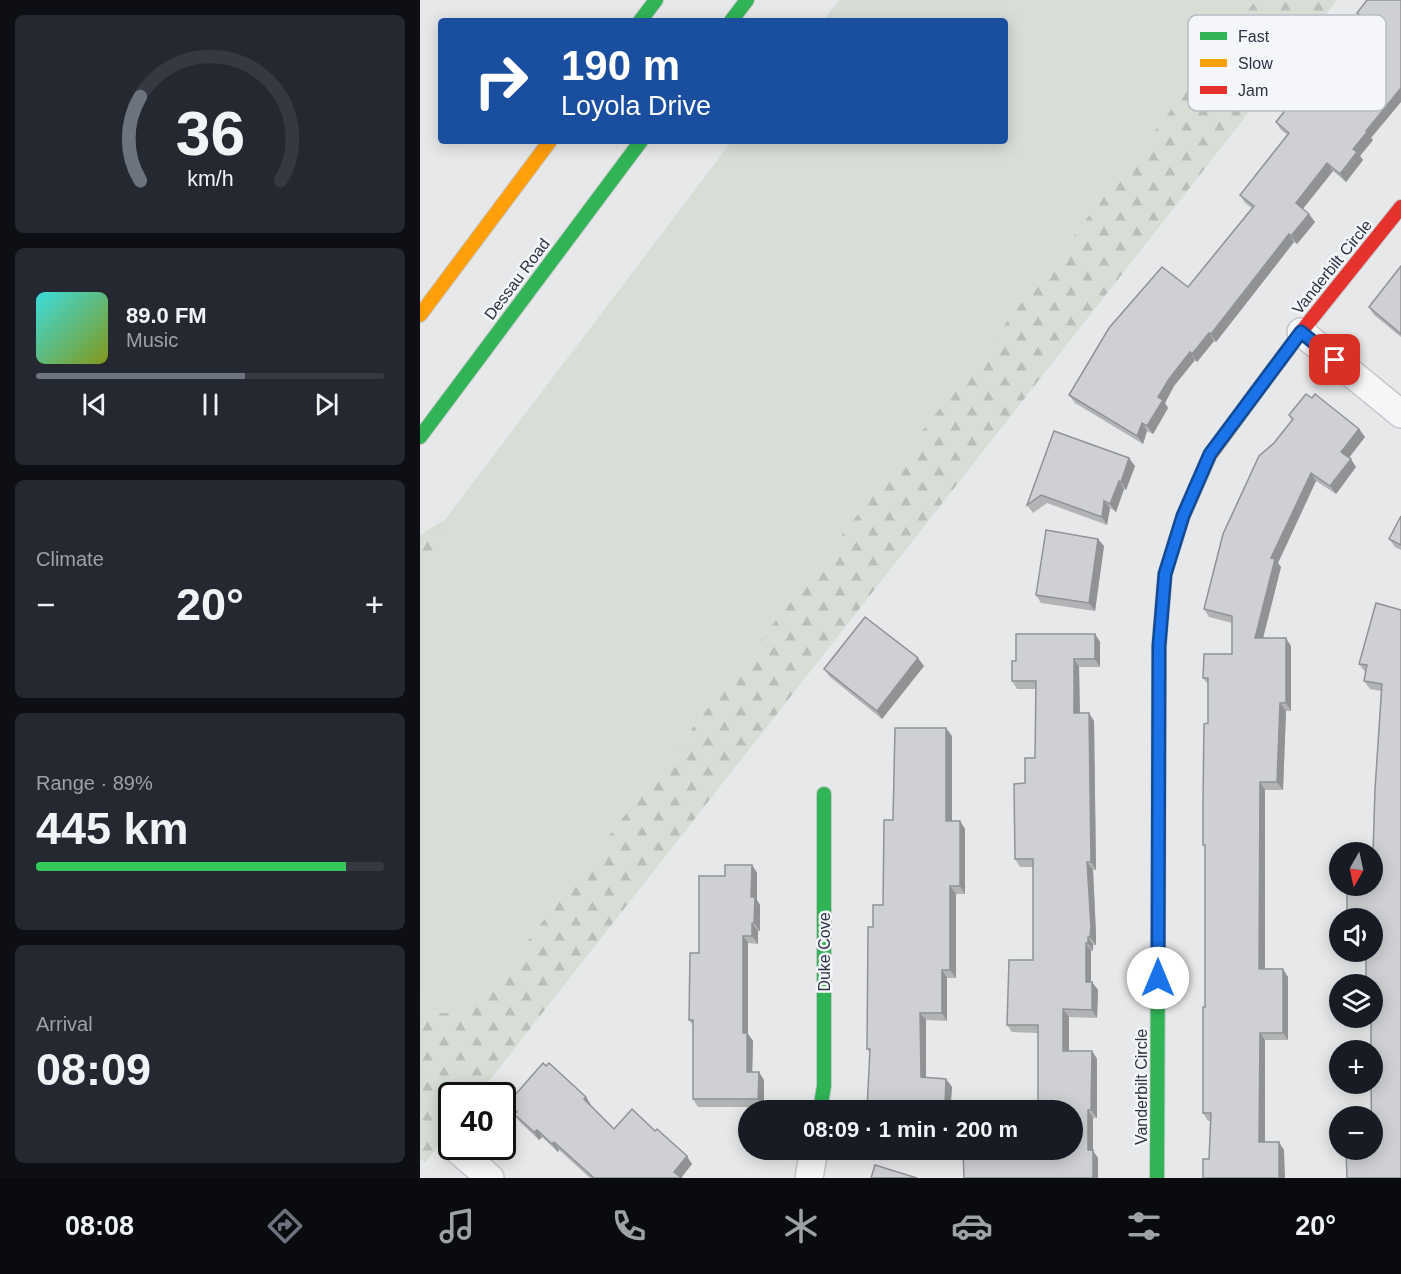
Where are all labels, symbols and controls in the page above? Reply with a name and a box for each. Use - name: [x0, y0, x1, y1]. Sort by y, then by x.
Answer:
- legend: [1188, 15, 1386, 111]
- text: Fast: [1238, 28, 1270, 45]
- icon: right: [462, 42, 540, 120]
- text: 190 m: [561, 42, 680, 89]
- text: Slow: [1238, 55, 1273, 72]
- text: Jam: [1238, 82, 1268, 99]
- text: Loyola Drive: [561, 91, 711, 121]
- text: 36: [175, 99, 245, 168]
- text: km/h: [187, 167, 233, 191]
- street label: Vanderbilt Circle: [1289, 216, 1375, 318]
- street label: Dessau Road: [481, 235, 553, 323]
- text: 89.0 FM: [126, 303, 207, 328]
- text: Music: [126, 329, 178, 351]
- pin: [1309, 334, 1360, 385]
- icon: arrive: [1318, 343, 1351, 376]
- icon: previous: [78, 388, 111, 421]
- icon: pause: [194, 388, 227, 421]
- icon: next: [310, 388, 343, 421]
- text: Climate: [36, 548, 104, 570]
- text: 20°: [176, 579, 244, 630]
- text: −: [36, 586, 55, 623]
- text: +: [365, 586, 384, 623]
- text: Range · 89%: [36, 772, 153, 794]
- text: 445 km: [36, 803, 189, 854]
- north arrow: [1329, 842, 1383, 896]
- map controls: [1329, 842, 1383, 1160]
- button: sound: [1329, 908, 1383, 962]
- street label: Duke Cove: [816, 912, 833, 992]
- position arrow: [1126, 946, 1190, 1010]
- button: layers: [1329, 974, 1383, 1028]
- text: Arrival: [36, 1013, 93, 1035]
- street label: Vanderbilt Circle: [1133, 1029, 1150, 1145]
- button: +: [1329, 1040, 1383, 1094]
- text: 08:09: [36, 1044, 151, 1095]
- speed limit sign: 40: [438, 1082, 516, 1160]
- button: −: [1329, 1106, 1383, 1160]
- text: 08:09 · 1 min · 200 m: [803, 1117, 1018, 1142]
- icon: directions: [264, 1205, 306, 1247]
- icon: music: [436, 1205, 478, 1247]
- icon: phone: [608, 1205, 650, 1247]
- icon: climate: [780, 1205, 822, 1247]
- icon: car: [951, 1205, 993, 1247]
- icon: filters: [1123, 1205, 1165, 1247]
- text: 08:08: [65, 1211, 134, 1241]
- text: 20°: [1295, 1211, 1336, 1241]

